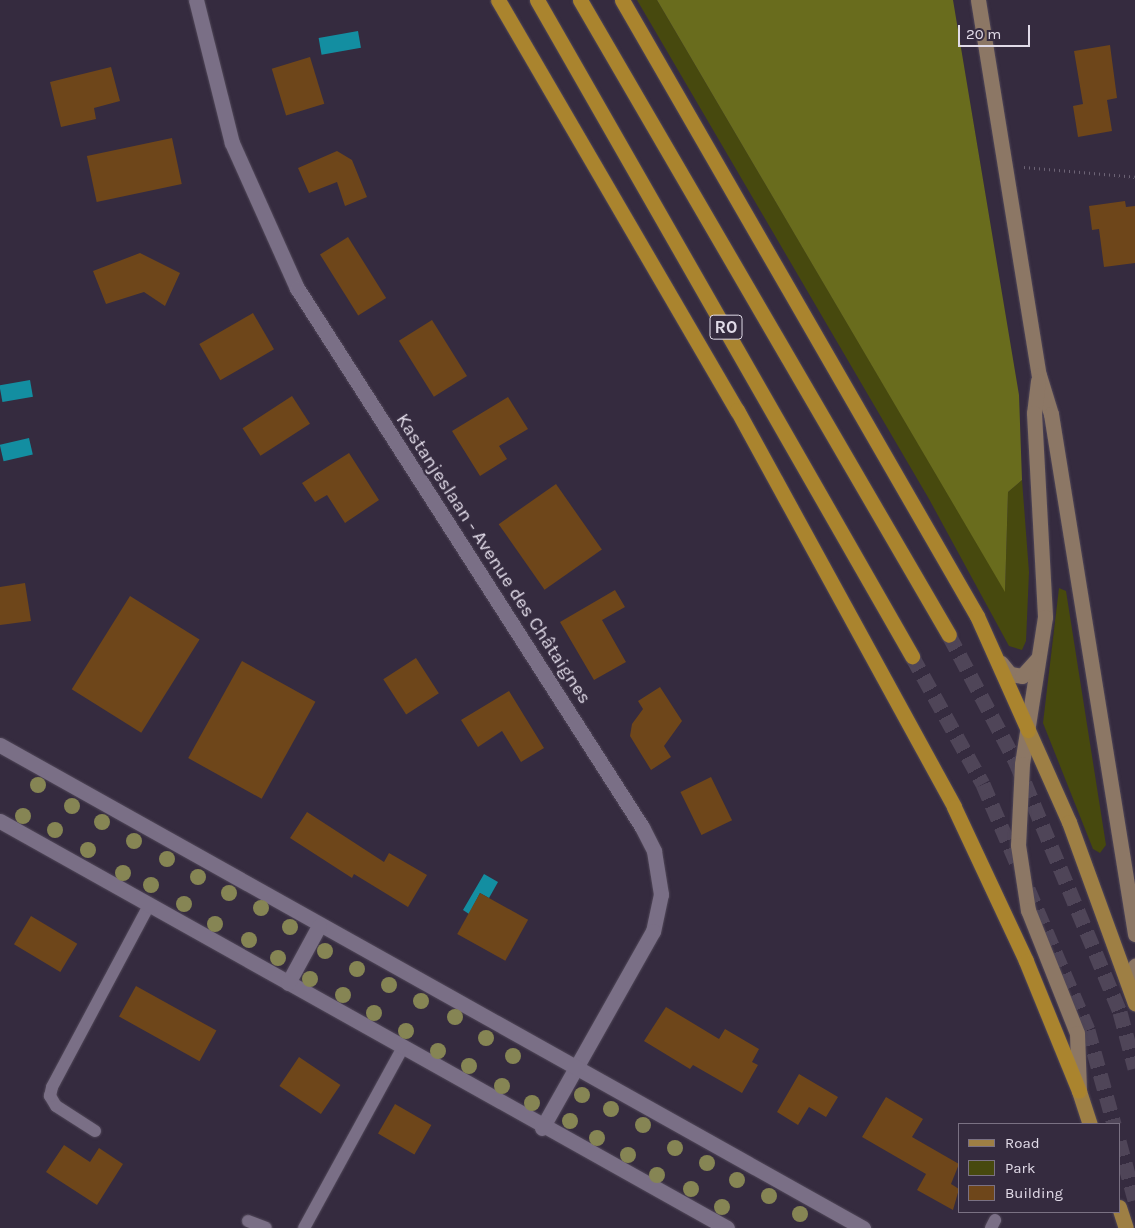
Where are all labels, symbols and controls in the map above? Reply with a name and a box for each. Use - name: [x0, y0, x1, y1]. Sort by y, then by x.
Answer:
- scale bar: [960, 15, 1032, 47]
- text: 20 m: [966, 25, 1001, 43]
- road number: R0: [708, 312, 744, 342]
- street label: Kastanjeslaan - Avenue des Châtaignes: [390, 410, 596, 708]
- legend: [958, 1123, 1120, 1213]
- text: Road: [1005, 1134, 1040, 1152]
- text: Park: [1005, 1159, 1035, 1177]
- text: Building: [1005, 1184, 1063, 1202]

